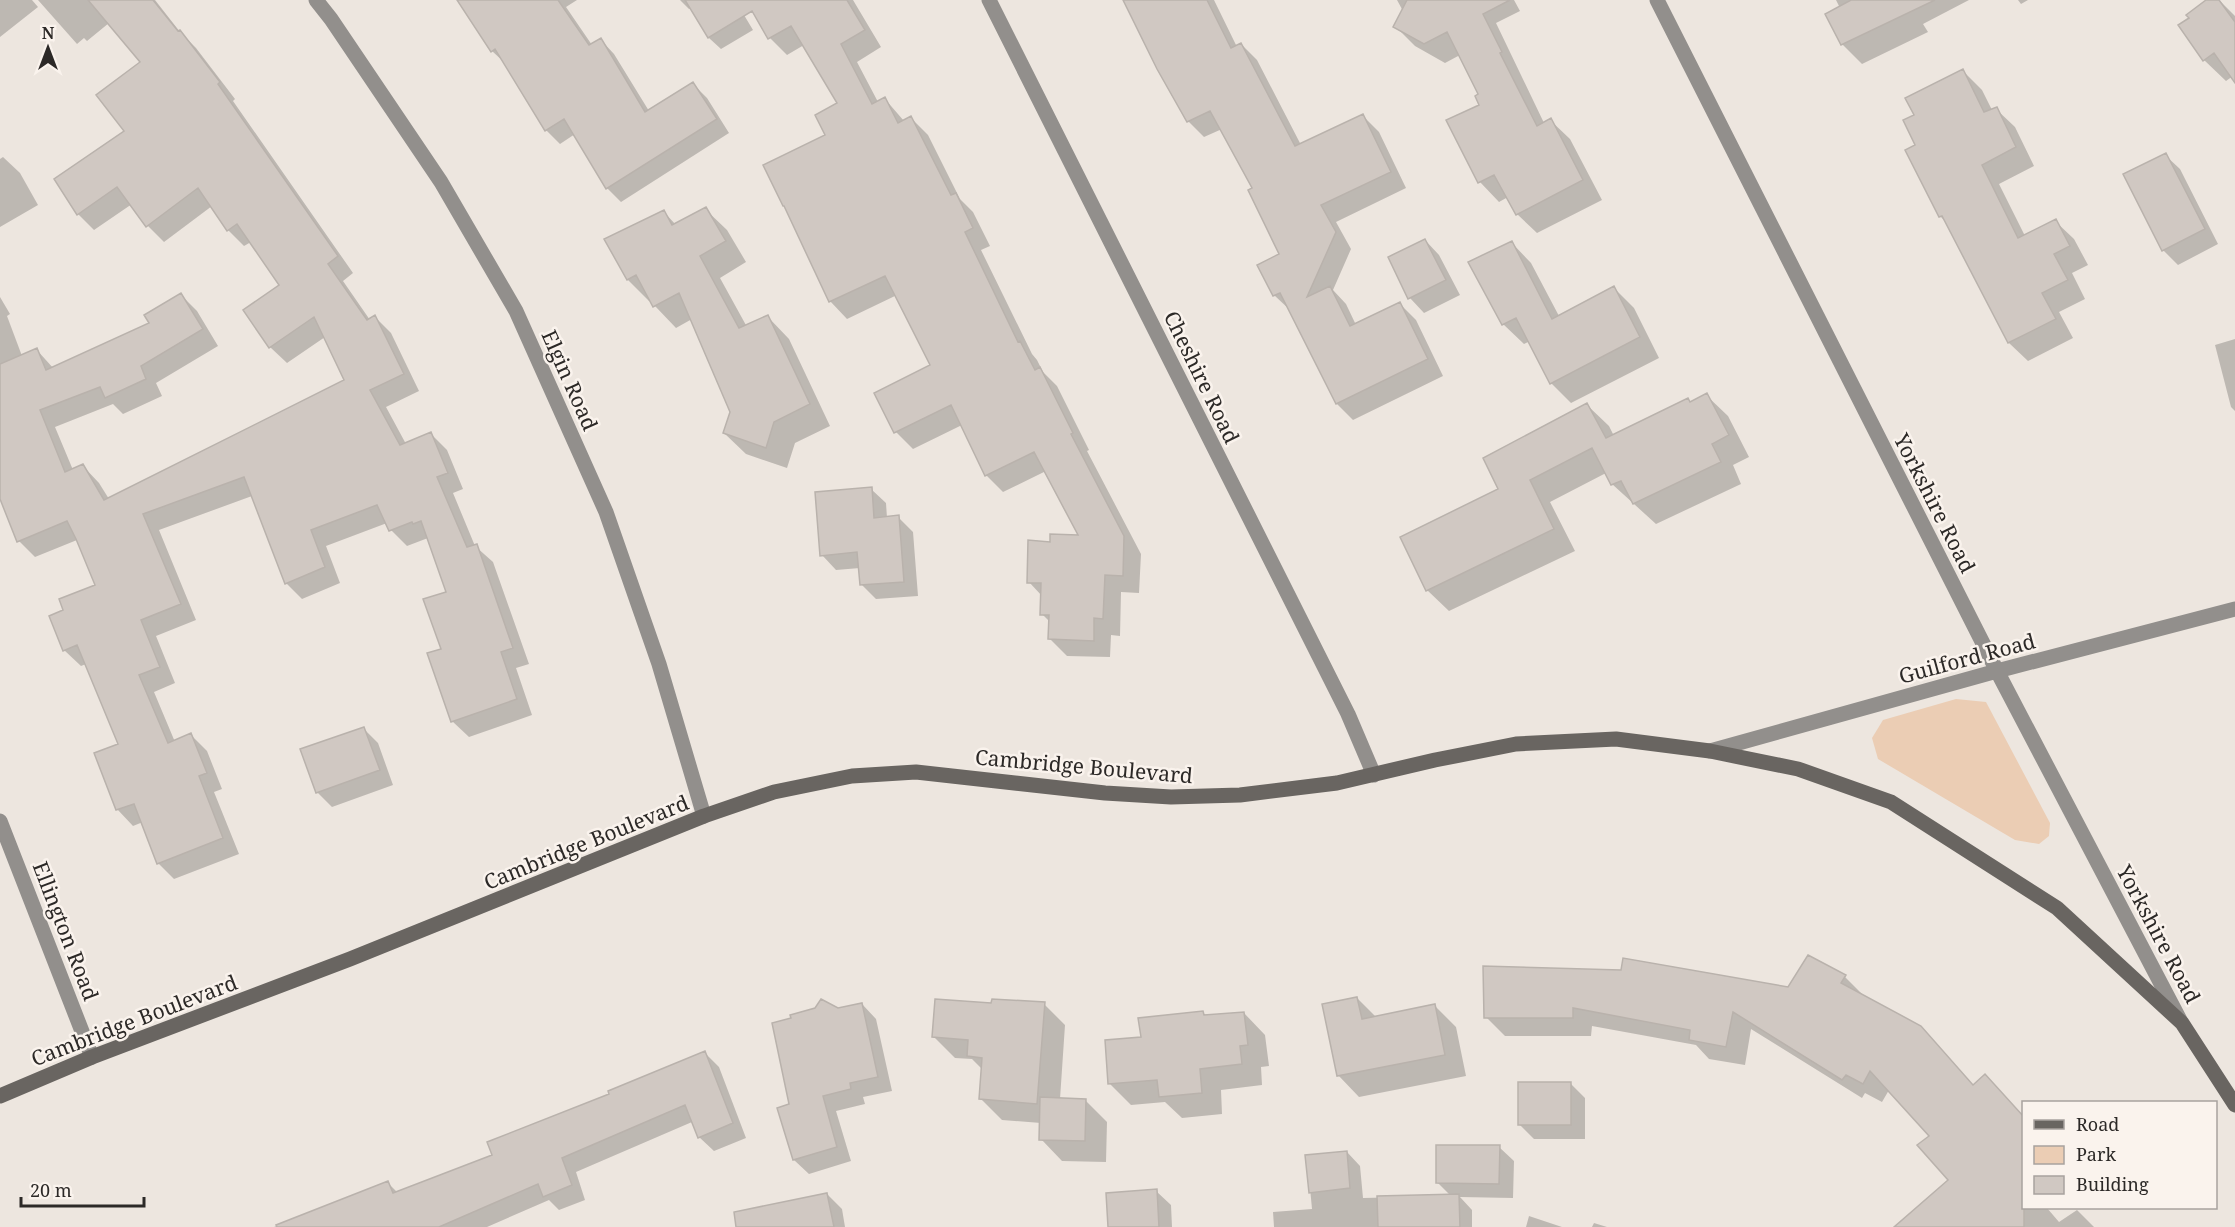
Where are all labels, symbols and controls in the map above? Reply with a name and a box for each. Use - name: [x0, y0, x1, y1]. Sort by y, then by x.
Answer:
- north arrow: [18, 18, 78, 78]
- text: N: [42, 22, 55, 44]
- street label: Cheshire Road: [1158, 306, 1246, 448]
- street label: Elgin Road: [535, 325, 605, 435]
- street label: Yorkshire Road: [1887, 428, 1982, 577]
- street label: Guilford Road: [1896, 626, 2038, 690]
- street label: Cambridge Boulevard: [974, 743, 1194, 789]
- street label: Cambridge Boulevard: [479, 788, 693, 896]
- street label: Ellington Road: [27, 857, 105, 1005]
- street label: Yorkshire Road: [2110, 859, 2207, 1008]
- street label: Cambridge Boulevard: [27, 968, 241, 1072]
- legend: [2022, 1101, 2217, 1209]
- text: Road: [2076, 1112, 2119, 1136]
- text: Park: [2076, 1142, 2116, 1166]
- scale bar: [21, 1170, 144, 1208]
- text: Building: [2076, 1172, 2149, 1196]
- text: 20 m: [30, 1178, 72, 1202]

